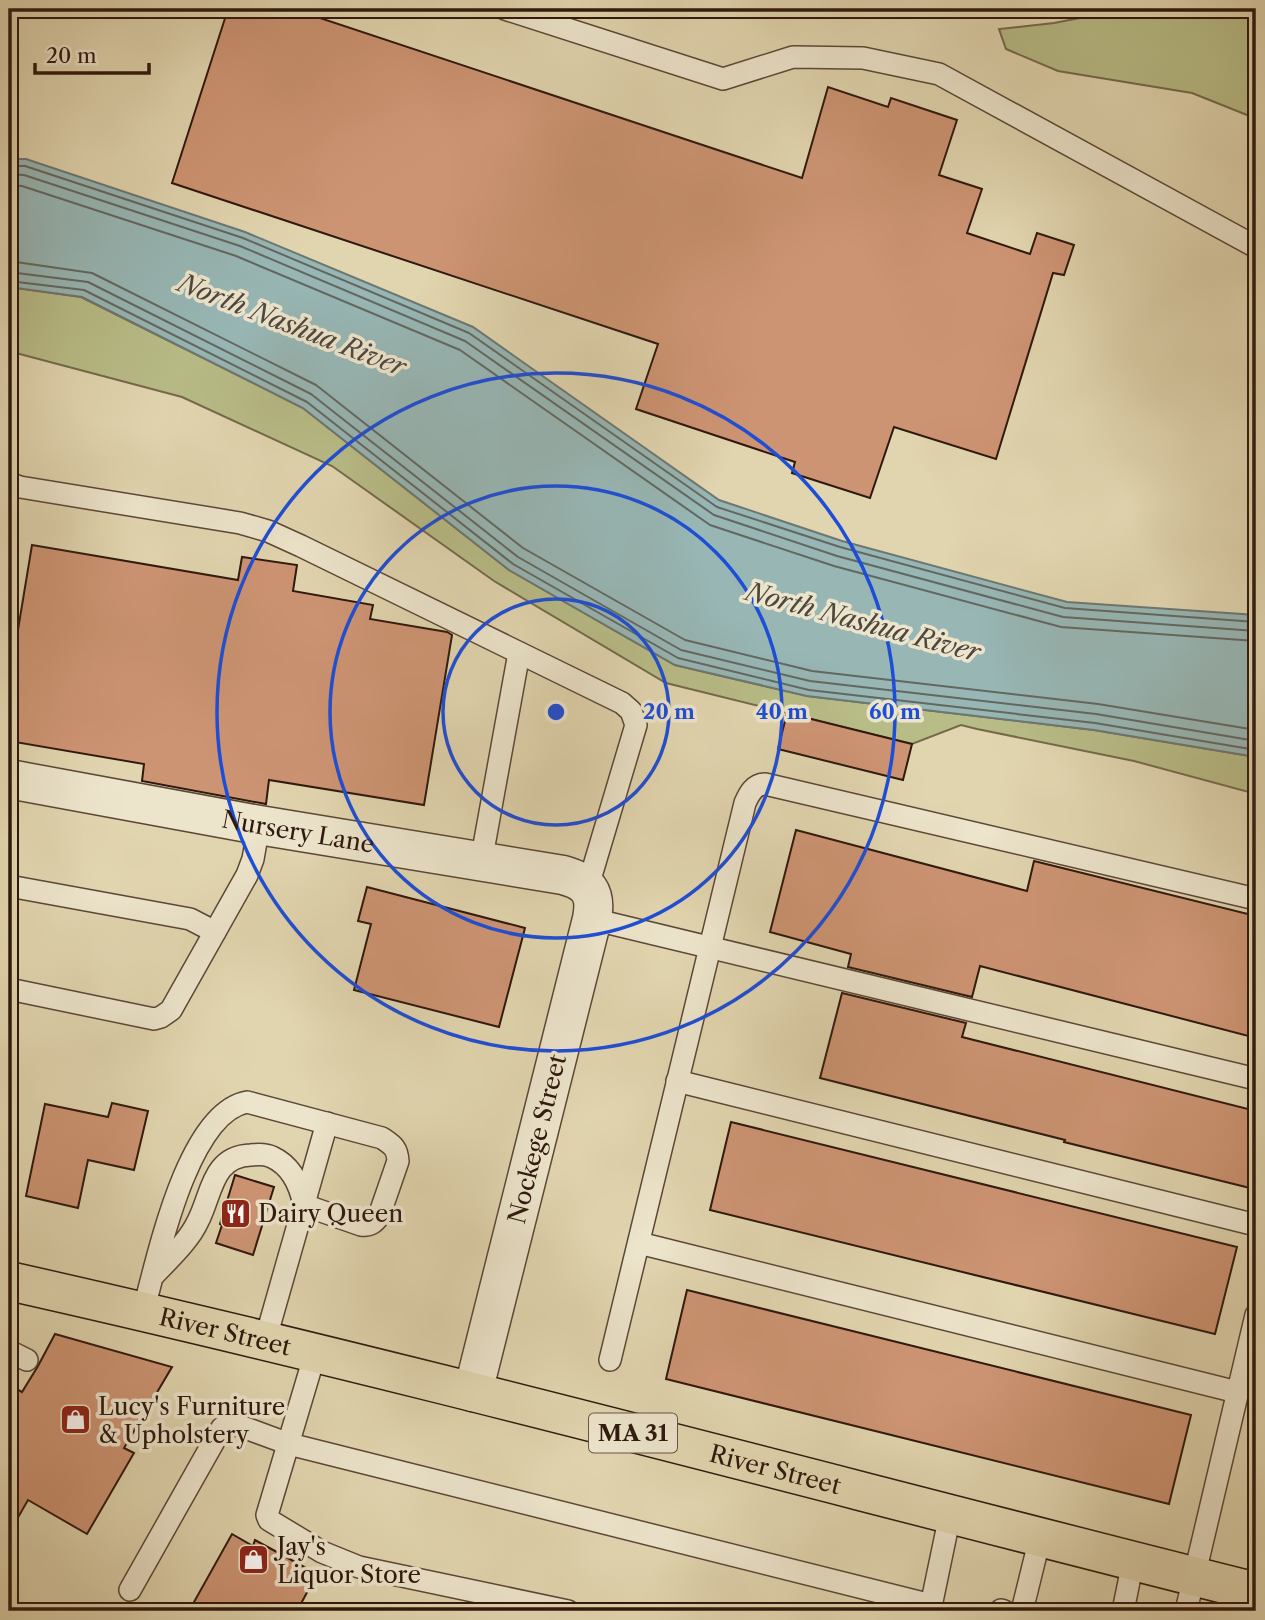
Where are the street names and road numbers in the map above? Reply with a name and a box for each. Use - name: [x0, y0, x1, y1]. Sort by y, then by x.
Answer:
- street label: Nursery Lane: [220, 804, 377, 858]
- street label: Nockege Street: [502, 1051, 572, 1227]
- street label: River Street: [156, 1302, 295, 1361]
- road number: MA 31: [589, 1414, 677, 1452]
- street label: River Street: [707, 1438, 844, 1500]

